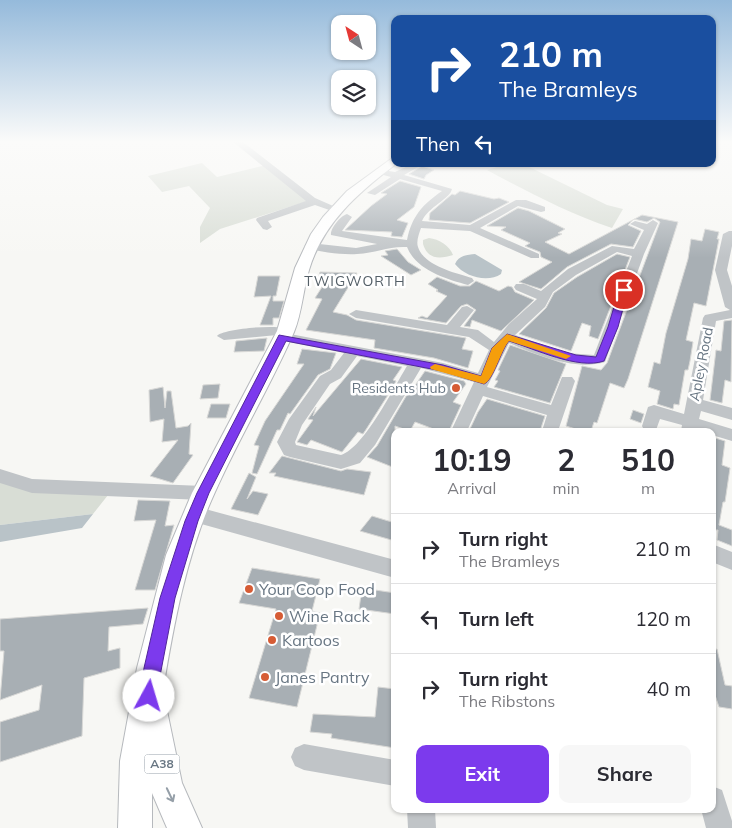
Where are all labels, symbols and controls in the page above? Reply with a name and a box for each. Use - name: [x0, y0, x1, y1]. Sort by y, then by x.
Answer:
- north arrow: [331, 15, 376, 60]
- map controls: [331, 15, 376, 115]
- text: 210 m: [499, 32, 603, 76]
- icon: right: [416, 35, 481, 100]
- button: layers: [331, 70, 376, 115]
- text: The Bramleys: [499, 75, 638, 103]
- icon: left: [470, 130, 498, 158]
- text: Then: [416, 132, 460, 156]
- pin: [603, 269, 645, 311]
- district label: TWIGWORTH: [304, 272, 406, 290]
- icon: arrive: [610, 276, 638, 304]
- street label: Apley Road: [685, 325, 717, 403]
- place label: Residents Hub: [352, 379, 446, 397]
- marker: Residents Hub: [450, 382, 462, 394]
- text: 10:19: [432, 441, 512, 479]
- text: 2: [557, 441, 575, 479]
- text: 510: [621, 441, 675, 479]
- text: Arrival: [447, 478, 496, 498]
- text: min: [553, 478, 580, 498]
- text: m: [641, 478, 655, 498]
- text: Turn right: [459, 527, 548, 551]
- icon: right: [416, 535, 444, 563]
- text: 210 m: [635, 537, 691, 561]
- text: The Bramleys: [459, 551, 560, 571]
- place label: Your Coop Food: [258, 579, 375, 599]
- marker: Your Coop Food: [243, 583, 255, 595]
- icon: left: [416, 605, 444, 633]
- place label: Wine Rack: [289, 606, 370, 626]
- text: Turn left: [459, 607, 534, 631]
- text: 120 m: [635, 607, 691, 631]
- marker: Wine Rack: [273, 610, 285, 622]
- place label: Kartoos: [282, 630, 340, 650]
- marker: Kartoos: [266, 634, 278, 646]
- place label: Janes Pantry: [275, 667, 370, 687]
- text: Turn right: [459, 667, 548, 691]
- position arrow: [122, 669, 174, 721]
- marker: Janes Pantry: [259, 671, 271, 683]
- icon: right: [416, 675, 444, 703]
- text: 40 m: [647, 677, 691, 701]
- text: The Ribstons: [459, 691, 555, 711]
- button: Exit: [416, 745, 549, 803]
- button: Share: [559, 745, 691, 803]
- road number: A38: [144, 754, 180, 774]
- one-way arrow: [166, 787, 176, 802]

